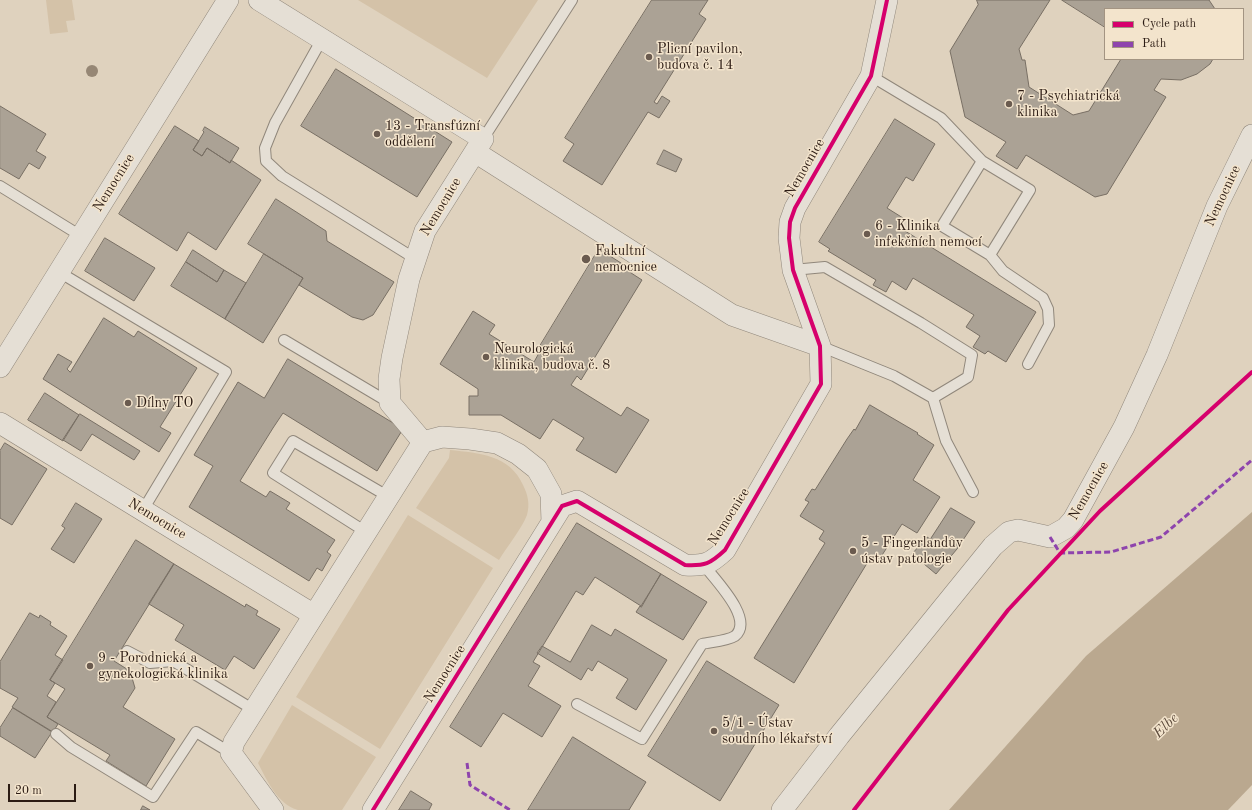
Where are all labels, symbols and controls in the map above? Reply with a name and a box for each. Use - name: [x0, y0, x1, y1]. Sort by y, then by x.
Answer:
- legend: [1104, 8, 1244, 60]
- text: Cycle path: [1142, 18, 1196, 30]
- text: Path: [1142, 38, 1166, 50]
- place label: Plicní pavilon, budova č. 14: [657, 41, 743, 74]
- marker: Plicní pavilon, budova č. 14: [644, 52, 654, 62]
- place label: 7 - Psychiatrická klinika: [1017, 88, 1120, 120]
- marker: 7 - Psychiatrická klinika: [1004, 99, 1014, 109]
- place label: 13 - Transfúzní oddělení: [385, 118, 480, 150]
- marker: 13 - Transfúzní oddělení: [372, 129, 382, 139]
- street label: Nemocnice: [781, 136, 829, 200]
- street label: Nemocnice: [90, 151, 138, 215]
- street label: Nemocnice: [1202, 163, 1244, 229]
- street label: Nemocnice: [417, 175, 465, 239]
- place label: 6 - Klinika infekčních nemocí: [875, 218, 982, 250]
- marker: 6 - Klinika infekčních nemocí: [862, 229, 872, 239]
- place label: Fakultní nemocnice: [595, 243, 657, 276]
- marker: Fakultní nemocnice: [580, 253, 592, 265]
- place label: Neurologická klinika, budova č. 8: [494, 341, 610, 374]
- marker: Neurologická klinika, budova č. 8: [481, 352, 491, 362]
- place label: Dílny TO: [136, 395, 193, 411]
- marker: Dílny TO: [123, 398, 133, 408]
- street label: Nemocnice: [1065, 459, 1113, 523]
- street label: Nemocnice: [705, 485, 753, 549]
- street label: Nemocnice: [125, 495, 189, 543]
- place label: 5 - Fingerlandův ústav patologie: [861, 535, 963, 568]
- marker: 5 - Fingerlandův ústav patologie: [848, 546, 858, 556]
- street label: Nemocnice: [421, 642, 469, 706]
- place label: 9 - Porodnická a gynekologická klinika: [98, 650, 228, 682]
- marker: 9 - Porodnická a gynekologická klinika: [85, 661, 95, 671]
- water label: Elbe: [1150, 710, 1182, 742]
- place label: 5/1 - Ústav soudního lékařství: [722, 715, 832, 748]
- marker: 5/1 - Ústav soudního lékařství: [709, 726, 719, 736]
- scale bar: [10, 776, 78, 802]
- text: 20 m: [15, 785, 42, 797]

